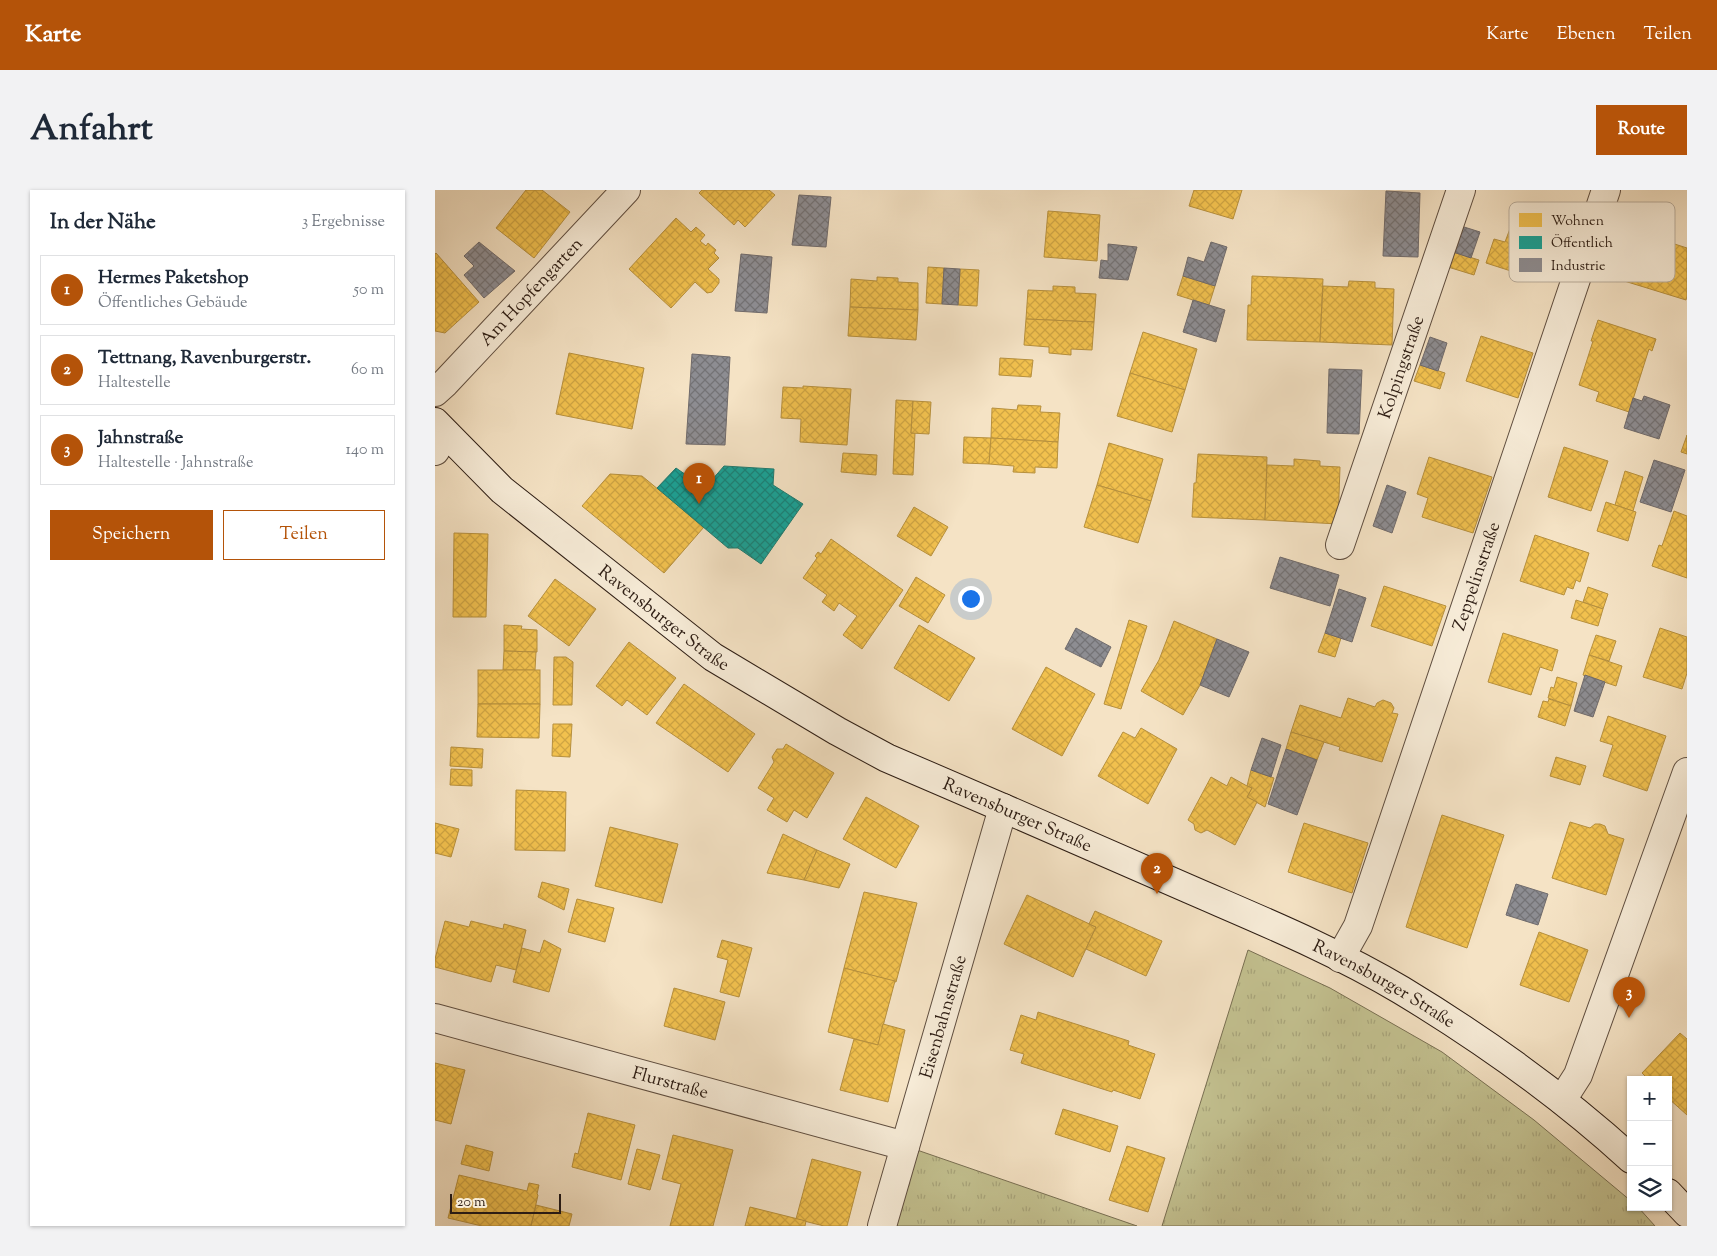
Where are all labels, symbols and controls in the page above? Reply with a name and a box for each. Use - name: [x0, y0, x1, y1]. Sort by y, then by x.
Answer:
- text: Karte: [25, 18, 82, 52]
- text: Karte: [1486, 22, 1529, 48]
- text: Ebenen: [1557, 22, 1616, 48]
- text: Teilen: [1644, 22, 1692, 48]
- text: Anfahrt: [30, 105, 153, 156]
- button: Route: [1596, 105, 1687, 155]
- legend: [1509, 202, 1675, 282]
- text: In der Nähe: [50, 208, 156, 238]
- text: 3 Ergebnisse: [302, 211, 385, 234]
- text: Wohnen: [1551, 212, 1604, 232]
- street label: Am Hopfengarten: [475, 232, 590, 353]
- text: Öffentlich: [1551, 233, 1613, 254]
- text: Industrie: [1551, 257, 1606, 277]
- text: Hermes Paketshop: [98, 265, 249, 292]
- text: 1: [64, 279, 70, 302]
- text: 50 m: [353, 279, 384, 302]
- text: Öffentliches Gebäude: [98, 292, 248, 315]
- street label: Kolpingstraße: [1373, 313, 1432, 423]
- text: Tettnang, Ravenburgerstr.: [98, 345, 311, 372]
- text: 2: [63, 359, 71, 382]
- text: 60 m: [351, 359, 384, 382]
- text: Haltestelle: [98, 372, 171, 395]
- text: Jahnstraße: [98, 425, 183, 452]
- text: 3: [64, 439, 70, 462]
- text: 140 m: [346, 439, 384, 462]
- text: Haltestelle · Jahnstraße: [98, 452, 253, 475]
- pin: 1: [683, 463, 715, 504]
- button: Speichern: [50, 510, 213, 560]
- button: Teilen: [223, 510, 385, 560]
- street label: Zeppelinstraße: [1447, 519, 1508, 635]
- street label: Ravensburger Straße: [592, 560, 734, 679]
- your location: [958, 586, 984, 612]
- street label: Ravensburger Straße: [938, 772, 1095, 860]
- pin: 2: [1141, 853, 1173, 894]
- street label: Ravensburger Straße: [1308, 934, 1460, 1036]
- street label: Eisenbahnstraße: [914, 952, 975, 1082]
- pin: 3: [1613, 977, 1645, 1018]
- street label: Flurstraße: [629, 1061, 711, 1107]
- map controls: [1627, 1076, 1672, 1211]
- button: +: [1627, 1076, 1672, 1121]
- button: −: [1627, 1121, 1672, 1166]
- button: layers: [1627, 1166, 1672, 1211]
- scale bar: [450, 1191, 561, 1214]
- text: 20 m: [457, 1193, 486, 1213]

